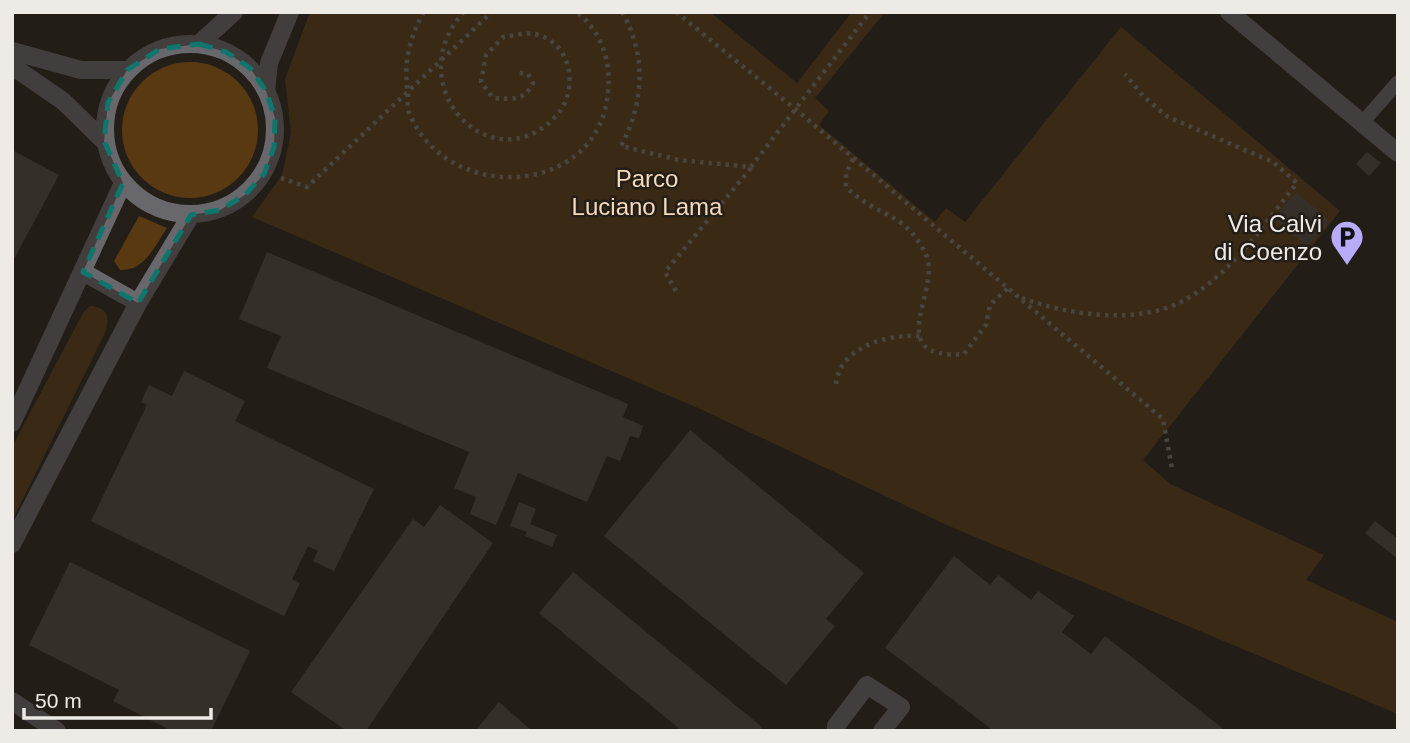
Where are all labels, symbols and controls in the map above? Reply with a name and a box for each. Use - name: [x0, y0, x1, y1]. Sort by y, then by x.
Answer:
- park label: Parco Luciano Lama: [572, 165, 723, 220]
- place label: Via Calvi di Coenzo: [1214, 210, 1322, 265]
- parking icon: Via Calvi di Coenzo: [1328, 218, 1366, 267]
- scale bar: [24, 676, 212, 720]
- text: 50 m: [35, 689, 82, 712]

